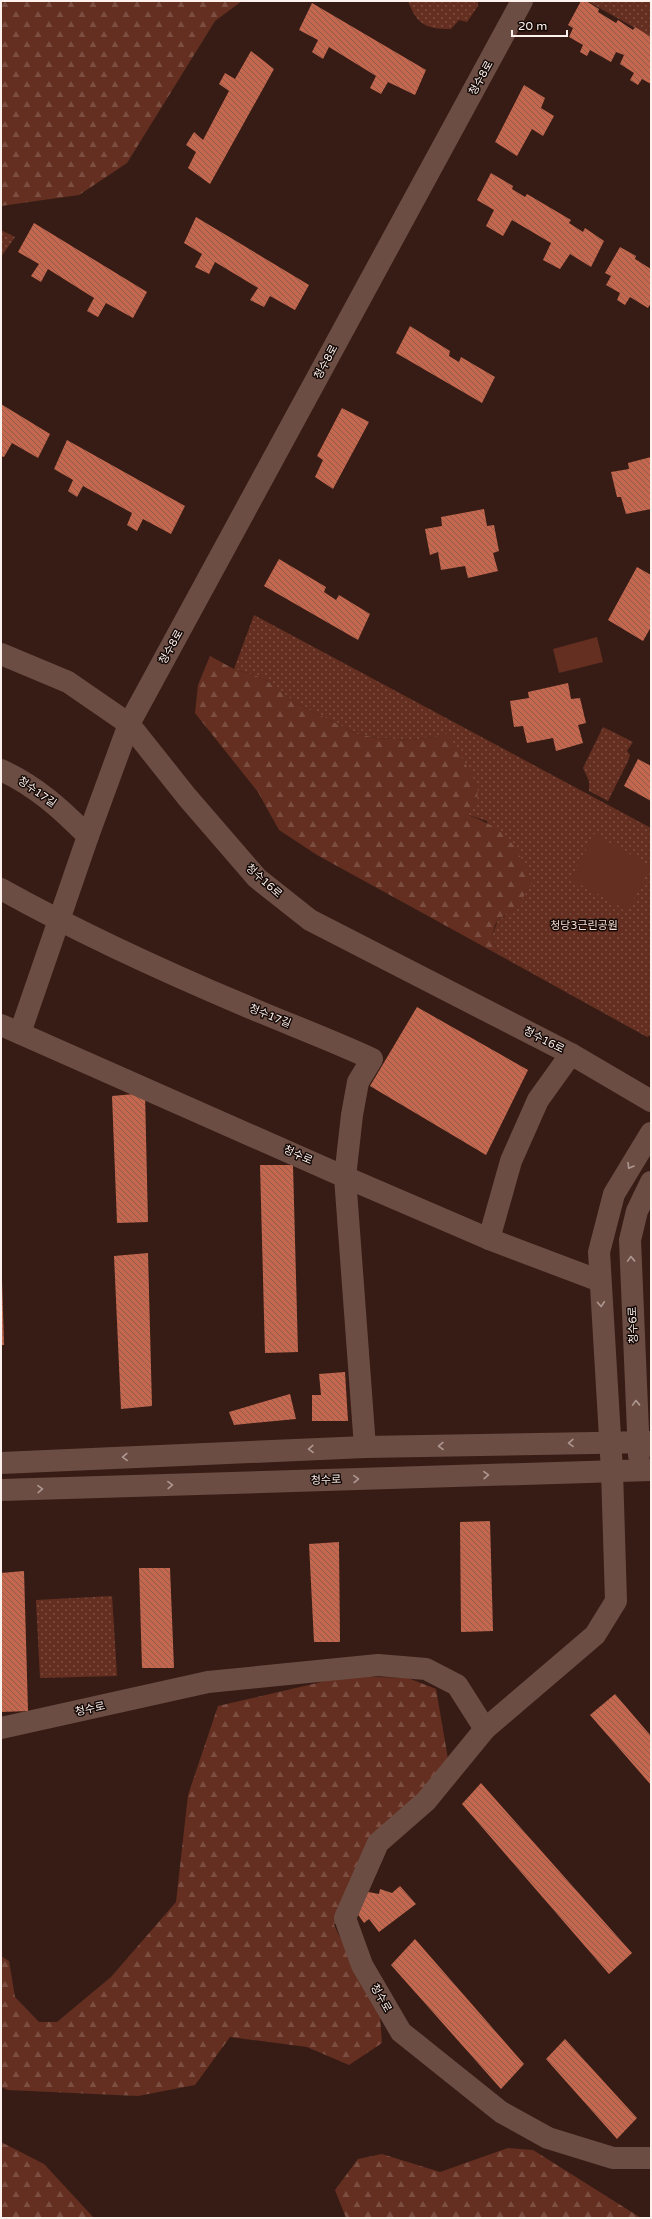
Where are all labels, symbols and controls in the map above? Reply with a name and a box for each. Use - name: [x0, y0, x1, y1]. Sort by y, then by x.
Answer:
- scale bar: [512, 12, 567, 38]
- text: 20 m: [518, 19, 547, 33]
- street label: 청수8로: [466, 59, 496, 97]
- street label: 청수8로: [312, 342, 340, 382]
- street label: 청수8로: [156, 628, 186, 666]
- street label: 청수17길: [15, 774, 59, 810]
- street label: 청수16로: [243, 861, 285, 901]
- park label: 청당3근린공원: [550, 919, 618, 932]
- street label: 청수17길: [247, 1002, 293, 1030]
- street label: 청수16로: [521, 1024, 567, 1056]
- street label: 청수로: [281, 1143, 315, 1167]
- one-way arrow: [627, 1162, 635, 1169]
- one-way arrow: [627, 1256, 635, 1262]
- one-way arrow: [597, 1301, 606, 1307]
- street label: 청수6로: [626, 1306, 640, 1344]
- one-way arrow: [632, 1400, 641, 1406]
- one-way arrow: [568, 1439, 574, 1447]
- one-way arrow: [438, 1442, 444, 1450]
- one-way arrow: [308, 1445, 314, 1454]
- one-way arrow: [122, 1453, 128, 1462]
- one-way arrow: [483, 1471, 489, 1479]
- street label: 청수로: [311, 1473, 341, 1487]
- one-way arrow: [353, 1475, 359, 1483]
- one-way arrow: [167, 1480, 173, 1489]
- one-way arrow: [37, 1484, 43, 1493]
- street label: 청수로: [74, 1699, 106, 1719]
- street label: 청수로: [368, 1982, 394, 2014]

